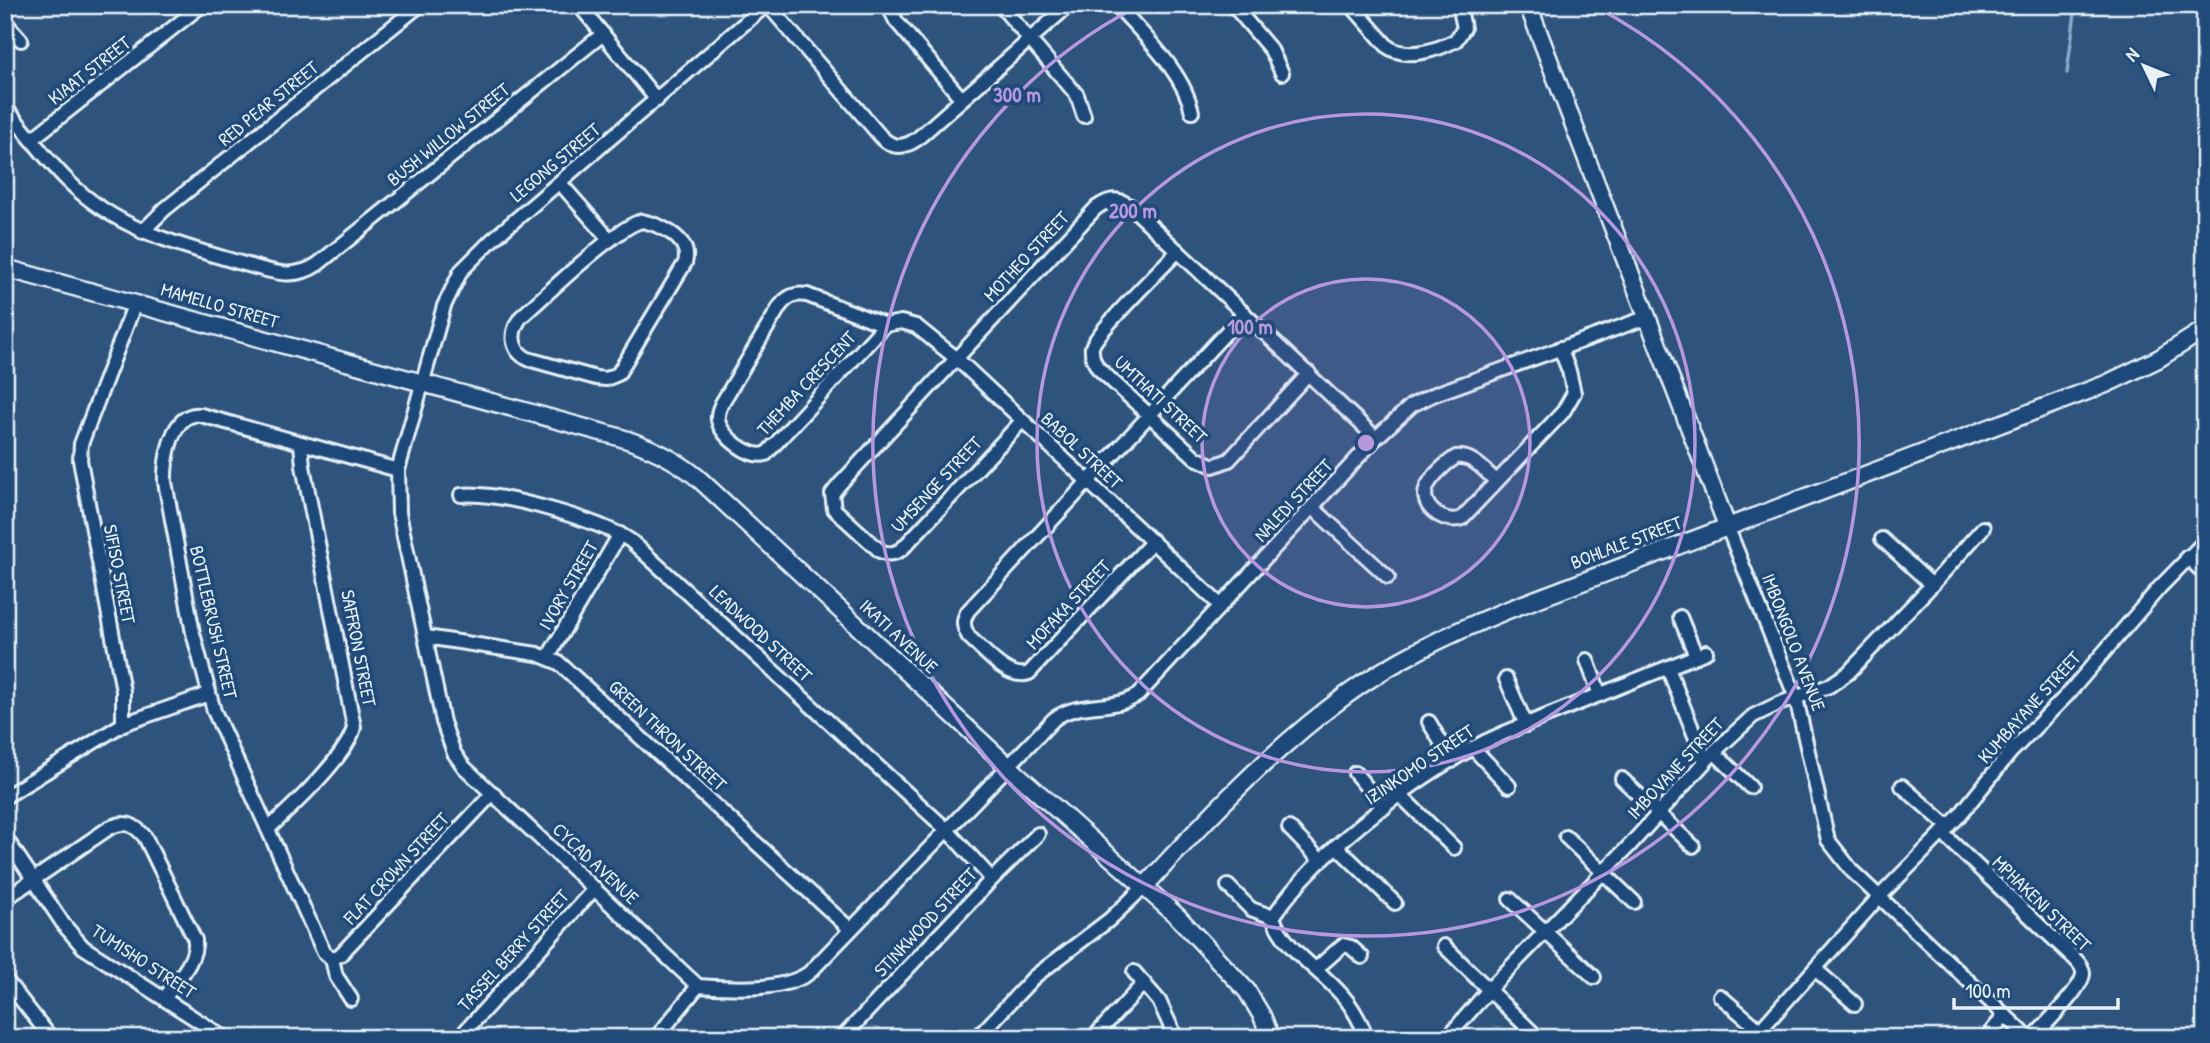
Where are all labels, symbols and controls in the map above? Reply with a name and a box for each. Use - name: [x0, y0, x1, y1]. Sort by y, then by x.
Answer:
- street label: KIAAT STREET: [42, 29, 137, 110]
- north arrow: [2108, 32, 2178, 102]
- text: N: [2119, 42, 2145, 67]
- street label: RED PEAR STREET: [212, 54, 325, 152]
- street label: BUSH WILLOW STREET: [381, 76, 516, 192]
- text: 300 m: [993, 80, 1041, 109]
- street label: LEGONG STREET: [504, 116, 607, 208]
- text: 200 m: [1109, 196, 1157, 225]
- street label: MOTHEO STREET: [977, 204, 1075, 307]
- street label: MAMELLO STREET: [158, 276, 283, 335]
- text: 100 m: [1227, 312, 1273, 341]
- street label: THEMBA CRESCENT: [751, 324, 862, 441]
- street label: UMTHATI STREET: [1109, 349, 1214, 450]
- street label: BABOL STREET: [1036, 406, 1129, 495]
- street label: UMSENGE STREET: [885, 429, 988, 538]
- centre of rings: [1354, 431, 1378, 455]
- street label: NALEDI STREET: [1248, 452, 1339, 547]
- street label: BOHLALE STREET: [1567, 508, 1686, 575]
- street label: SIFISO STREET: [98, 522, 143, 627]
- street label: IVORY STREET: [532, 535, 605, 634]
- street label: BOTTLEBRUSH STREET: [184, 543, 244, 702]
- street label: MOFAKA STREET: [1020, 553, 1117, 654]
- street label: IMBONGOLO AVENUE: [1756, 570, 1832, 715]
- street label: LEADWOOD STREET: [704, 579, 819, 688]
- street label: SAFFRON STREET: [335, 588, 383, 709]
- street label: IKATI AVENUE: [854, 593, 944, 680]
- street label: KUMBAYANE STREET: [1971, 644, 2087, 769]
- street label: GREEN THRON STREET: [603, 674, 733, 797]
- street label: IMBOVANE STREET: [1621, 711, 1730, 825]
- street label: IZINKOMO STREET: [1359, 717, 1480, 810]
- street label: FLAT CROWN STREET: [337, 806, 456, 930]
- street label: CYCAD AVENUE: [547, 816, 645, 910]
- street label: MPHAKENI STREET: [1987, 849, 2098, 958]
- street label: STINKWOOD STREET: [868, 861, 983, 982]
- street label: TASSEL BERRY STREET: [451, 883, 575, 1016]
- street label: TUMISHO STREET: [87, 918, 202, 1005]
- scale bar: [1954, 966, 2119, 1010]
- text: 100 m: [1965, 976, 2011, 1005]

